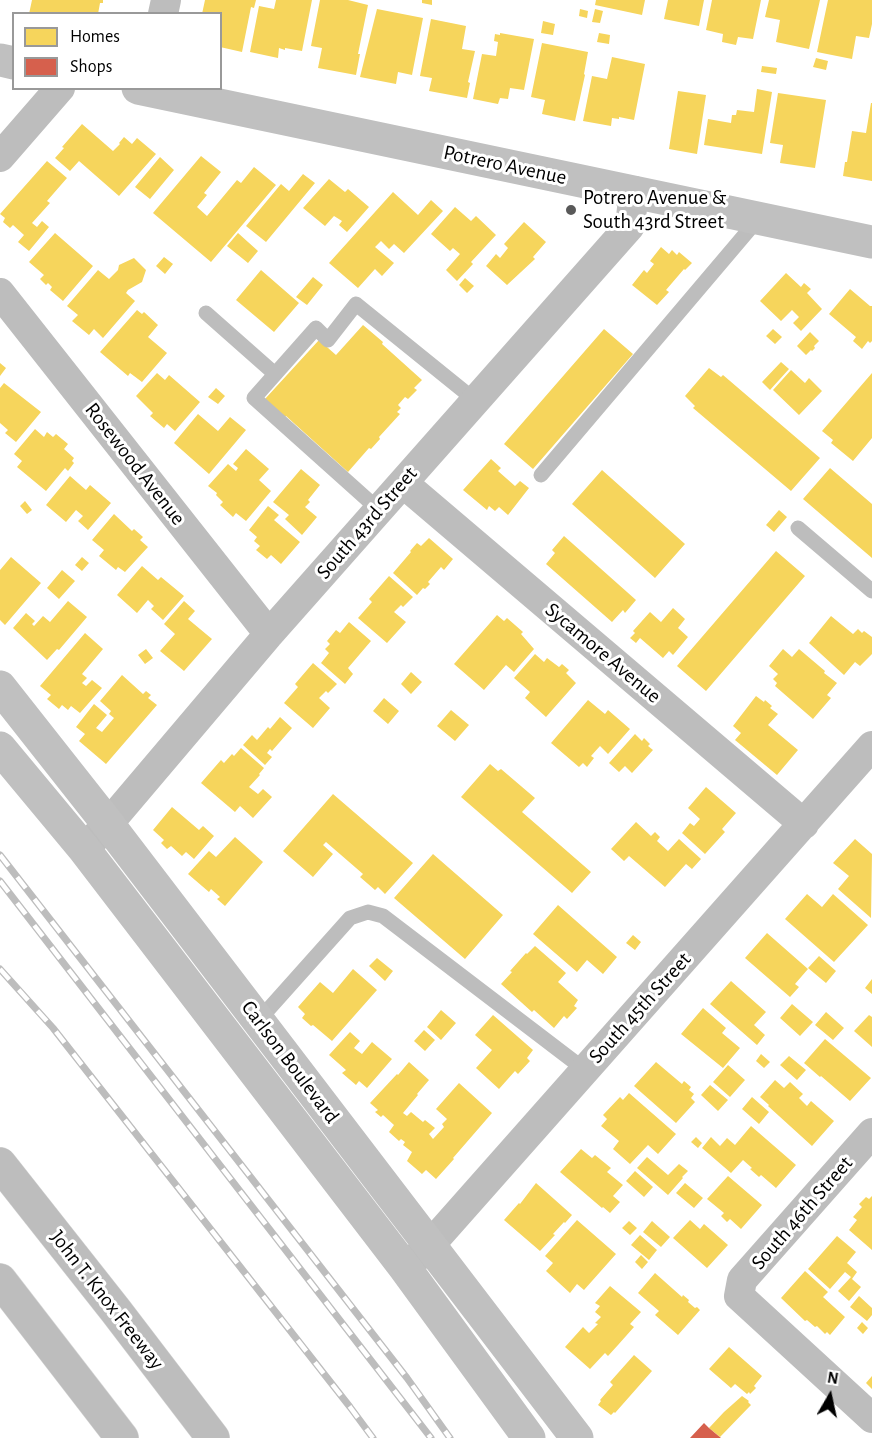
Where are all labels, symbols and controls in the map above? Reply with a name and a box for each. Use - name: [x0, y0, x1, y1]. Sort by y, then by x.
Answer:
- legend: [12, 12, 222, 90]
- text: Homes: [70, 28, 120, 46]
- text: Shops: [70, 58, 112, 76]
- street label: Potrero Avenue: [441, 140, 569, 190]
- place label: Potrero Avenue & South 43rd Street: [583, 185, 726, 235]
- marker: Potrero Avenue & South 43rd Street: [564, 203, 578, 217]
- street label: Rosewood Avenue: [79, 398, 191, 530]
- street label: South 43rd Street: [311, 462, 423, 584]
- street label: Sycamore Avenue: [540, 597, 666, 709]
- street label: South 45th Street: [583, 947, 697, 1069]
- street label: Carlson Boulevard: [236, 996, 344, 1128]
- street label: South 46th Street: [746, 1151, 858, 1275]
- street label: John T. Knox Freeway: [45, 1225, 169, 1375]
- north arrow: [800, 1366, 860, 1426]
- text: N: [826, 1369, 840, 1387]

